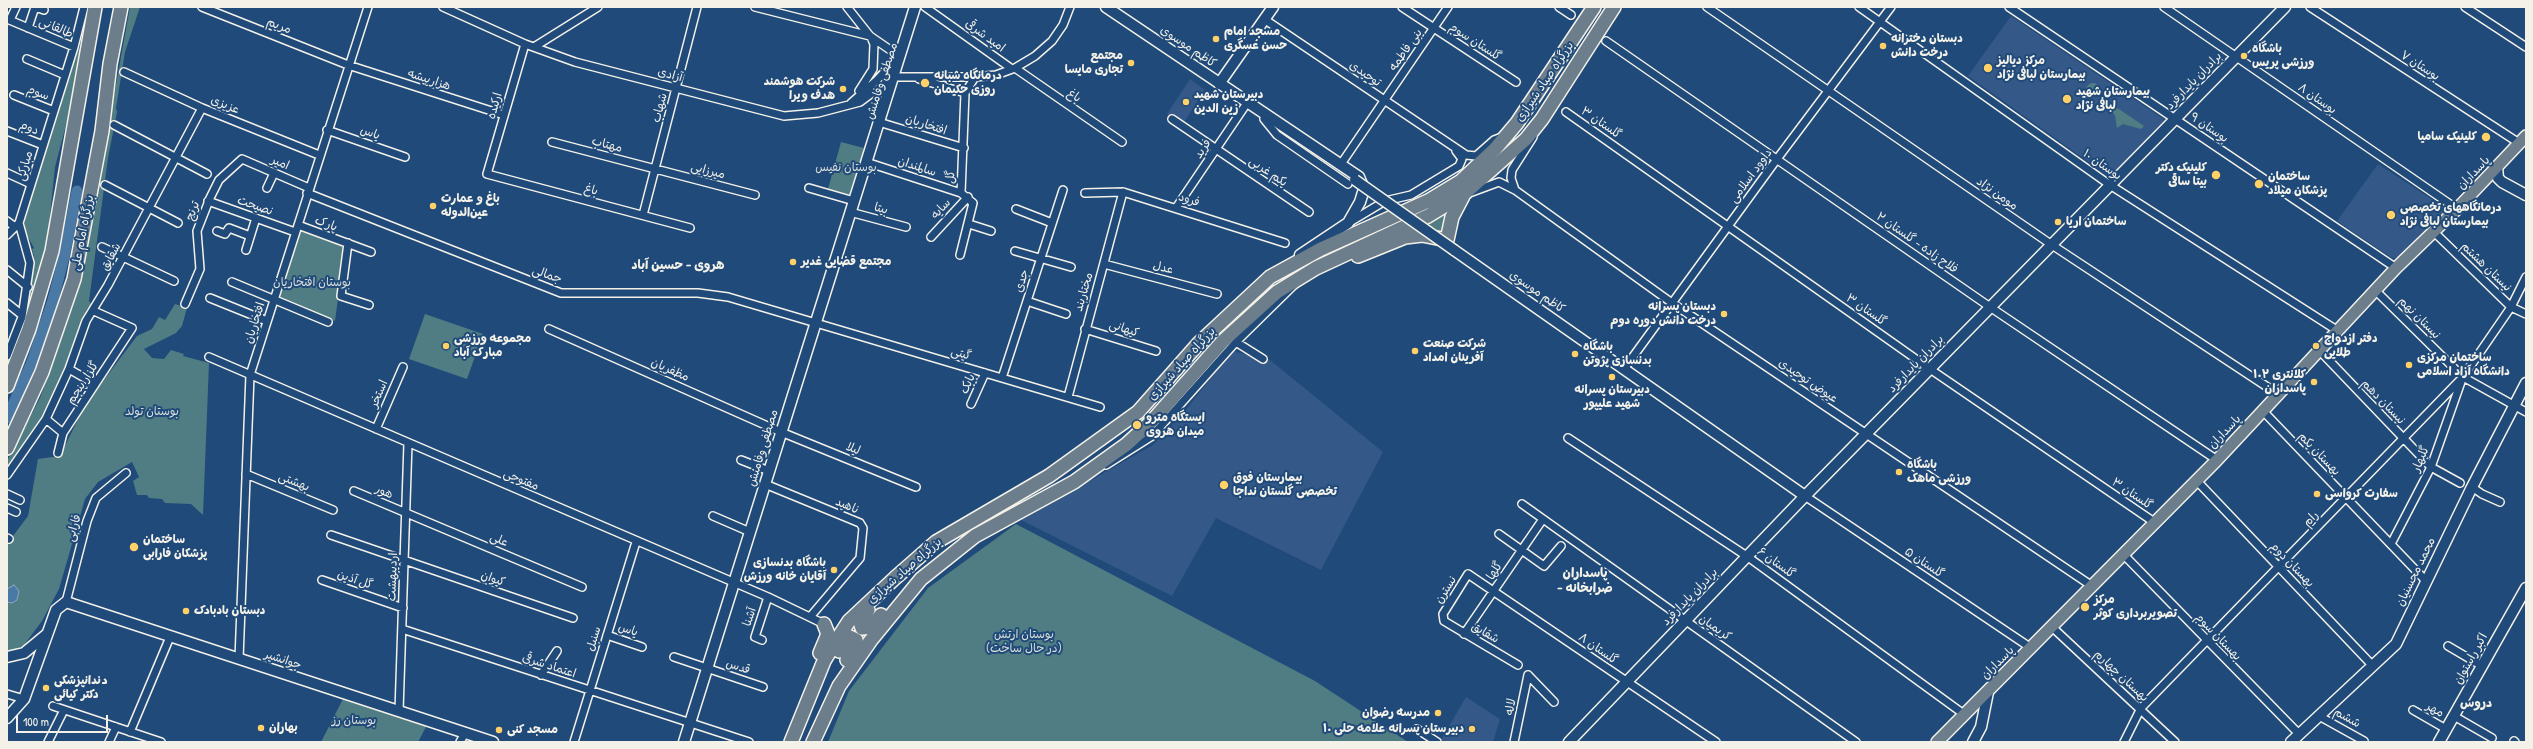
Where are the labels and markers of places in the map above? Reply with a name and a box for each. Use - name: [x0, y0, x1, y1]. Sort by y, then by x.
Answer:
- place label: مسجد امام حسن عسگری: [1224, 25, 1287, 53]
- place label: دبستان دخترانه درخت دانش: [1891, 32, 1963, 60]
- marker: مسجد امام حسن عسگری: [1211, 34, 1221, 44]
- marker: دبستان دخترانه درخت دانش: [1878, 41, 1888, 51]
- place label: باشگاه ورزشی پریس: [2252, 42, 2314, 70]
- place label: مجتمع تجاری مايسا: [1065, 49, 1123, 77]
- marker: باشگاه ورزشی پریس: [2239, 51, 2249, 61]
- place label: مرکز دیالیز بیمارستان لبافی نژاد: [1997, 54, 2086, 82]
- marker: مجتمع تجاری مايسا: [1126, 58, 1136, 68]
- marker: مرکز دیالیز بیمارستان لبافی نژاد: [1982, 62, 1994, 74]
- place label: درمانگاه شبانه روزی حکیمان: [934, 69, 1002, 97]
- place label: شرکت هوشمند هدف ویرا: [764, 75, 835, 103]
- marker: درمانگاه شبانه روزی حکیمان: [919, 77, 931, 89]
- marker: شرکت هوشمند هدف ویرا: [838, 84, 848, 94]
- place label: بیمارستان شهید لبافی نژاد: [2076, 85, 2150, 113]
- place label: دبیرستان شهید زین الدین: [1194, 88, 1263, 116]
- marker: بیمارستان شهید لبافی نژاد: [2061, 93, 2073, 105]
- marker: دبیرستان شهید زین الدین: [1181, 97, 1191, 107]
- place label: کلینیک سامیا: [2417, 130, 2477, 144]
- marker: کلینیک سامیا: [2480, 131, 2492, 143]
- place label: کلینیک دکتر بیتا ساقی: [2156, 161, 2207, 189]
- marker: کلینیک دکتر بیتا ساقی: [2210, 169, 2222, 181]
- place label: ساختمان پزشکان میلاد: [2268, 170, 2327, 198]
- marker: ساختمان پزشکان میلاد: [2253, 178, 2265, 190]
- place label: باغ و عمارت عین‌الدوله: [441, 192, 500, 220]
- marker: باغ و عمارت عین‌الدوله: [428, 201, 438, 211]
- place label: درمانگاههای تخصصی بیمارستان لبافی نژاد: [2400, 201, 2502, 229]
- marker: درمانگاههای تخصصی بیمارستان لبافی نژاد: [2385, 209, 2397, 221]
- place label: ساختمان اریا: [2066, 215, 2126, 229]
- marker: ساختمان اریا: [2053, 217, 2063, 227]
- place label: مجتمع قضایی غدیر: [801, 255, 892, 269]
- marker: مجتمع قضایی غدیر: [788, 257, 798, 267]
- place label: دبستان پسرانه درخت دانش دوره دوم: [1610, 300, 1716, 328]
- marker: دبستان پسرانه درخت دانش دوره دوم: [1719, 309, 1729, 319]
- place label: مجموعه ورزشی مبارک آباد: [454, 332, 531, 360]
- place label: دفتر ازدواج طلایی: [2324, 332, 2378, 360]
- place label: شرکت صنعت آفرینان امداد: [1423, 337, 1486, 365]
- place label: باشگاه بدنسازی پژوتن: [1583, 340, 1652, 368]
- marker: مجموعه ورزشی مبارک آباد: [441, 341, 451, 351]
- marker: دفتر ازدواج طلایی: [2311, 341, 2321, 351]
- marker: شرکت صنعت آفرینان امداد: [1410, 346, 1420, 356]
- marker: باشگاه بدنسازی پژوتن: [1570, 349, 1580, 359]
- place label: ساختمان مرکزی دانشگاه آزاد اسلامی: [2417, 351, 2510, 379]
- marker: ساختمان مرکزی دانشگاه آزاد اسلامی: [2404, 360, 2414, 370]
- place label: کلانتری ۱۰۲ پاسداران: [2253, 368, 2306, 396]
- marker: دبیرستان پسرانه شهید علیپور: [1607, 372, 1617, 382]
- marker: کلانتری ۱۰۲ پاسداران: [2309, 377, 2319, 387]
- place label: دبیرستان پسرانه شهید علیپور: [1574, 383, 1650, 411]
- place label: ایستگاه مترو میدان هروی: [1146, 411, 1205, 439]
- marker: ایستگاه مترو میدان هروی: [1131, 419, 1143, 431]
- place label: باشگاه ورزشی ماهک: [1907, 458, 1971, 486]
- marker: باشگاه ورزشی ماهک: [1894, 467, 1904, 477]
- place label: بیمارستان فوق تخصصی گلستان نداجا: [1233, 471, 1337, 499]
- marker: بیمارستان فوق تخصصی گلستان نداجا: [1218, 479, 1230, 491]
- place label: سفارت کرواسی: [2325, 487, 2398, 501]
- marker: سفارت کرواسی: [2312, 489, 2322, 499]
- place label: ساختمان پزشکان فارابی: [143, 533, 207, 561]
- marker: ساختمان پزشکان فارابی: [128, 541, 140, 553]
- place label: باشگاه بدنسازی آقایان خانه ورزش: [744, 556, 826, 584]
- marker: باشگاه بدنسازی آقایان خانه ورزش: [829, 565, 839, 575]
- place label: مرکز تصویربرداری کوثر: [2094, 593, 2177, 621]
- marker: مرکز تصویربرداری کوثر: [2079, 601, 2091, 613]
- place label: دبستان بادبادک: [194, 604, 265, 618]
- marker: دبستان بادبادک: [181, 606, 191, 616]
- place label: دندانپزشکی دکتر کیائی: [54, 674, 107, 702]
- marker: دندانپزشکی دکتر کیائی: [41, 683, 51, 693]
- place label: مدرسه رضوان: [1362, 706, 1430, 720]
- marker: مدرسه رضوان: [1433, 708, 1443, 718]
- place label: بهاران: [269, 721, 298, 735]
- place label: دبیرستان پسرانه علامه حلی ۱۰: [1323, 722, 1464, 736]
- marker: بهاران: [256, 723, 266, 733]
- place label: مسجد کنی: [507, 723, 558, 737]
- marker: دبیرستان پسرانه علامه حلی ۱۰: [1467, 724, 1477, 734]
- marker: مسجد کنی: [494, 725, 504, 735]

